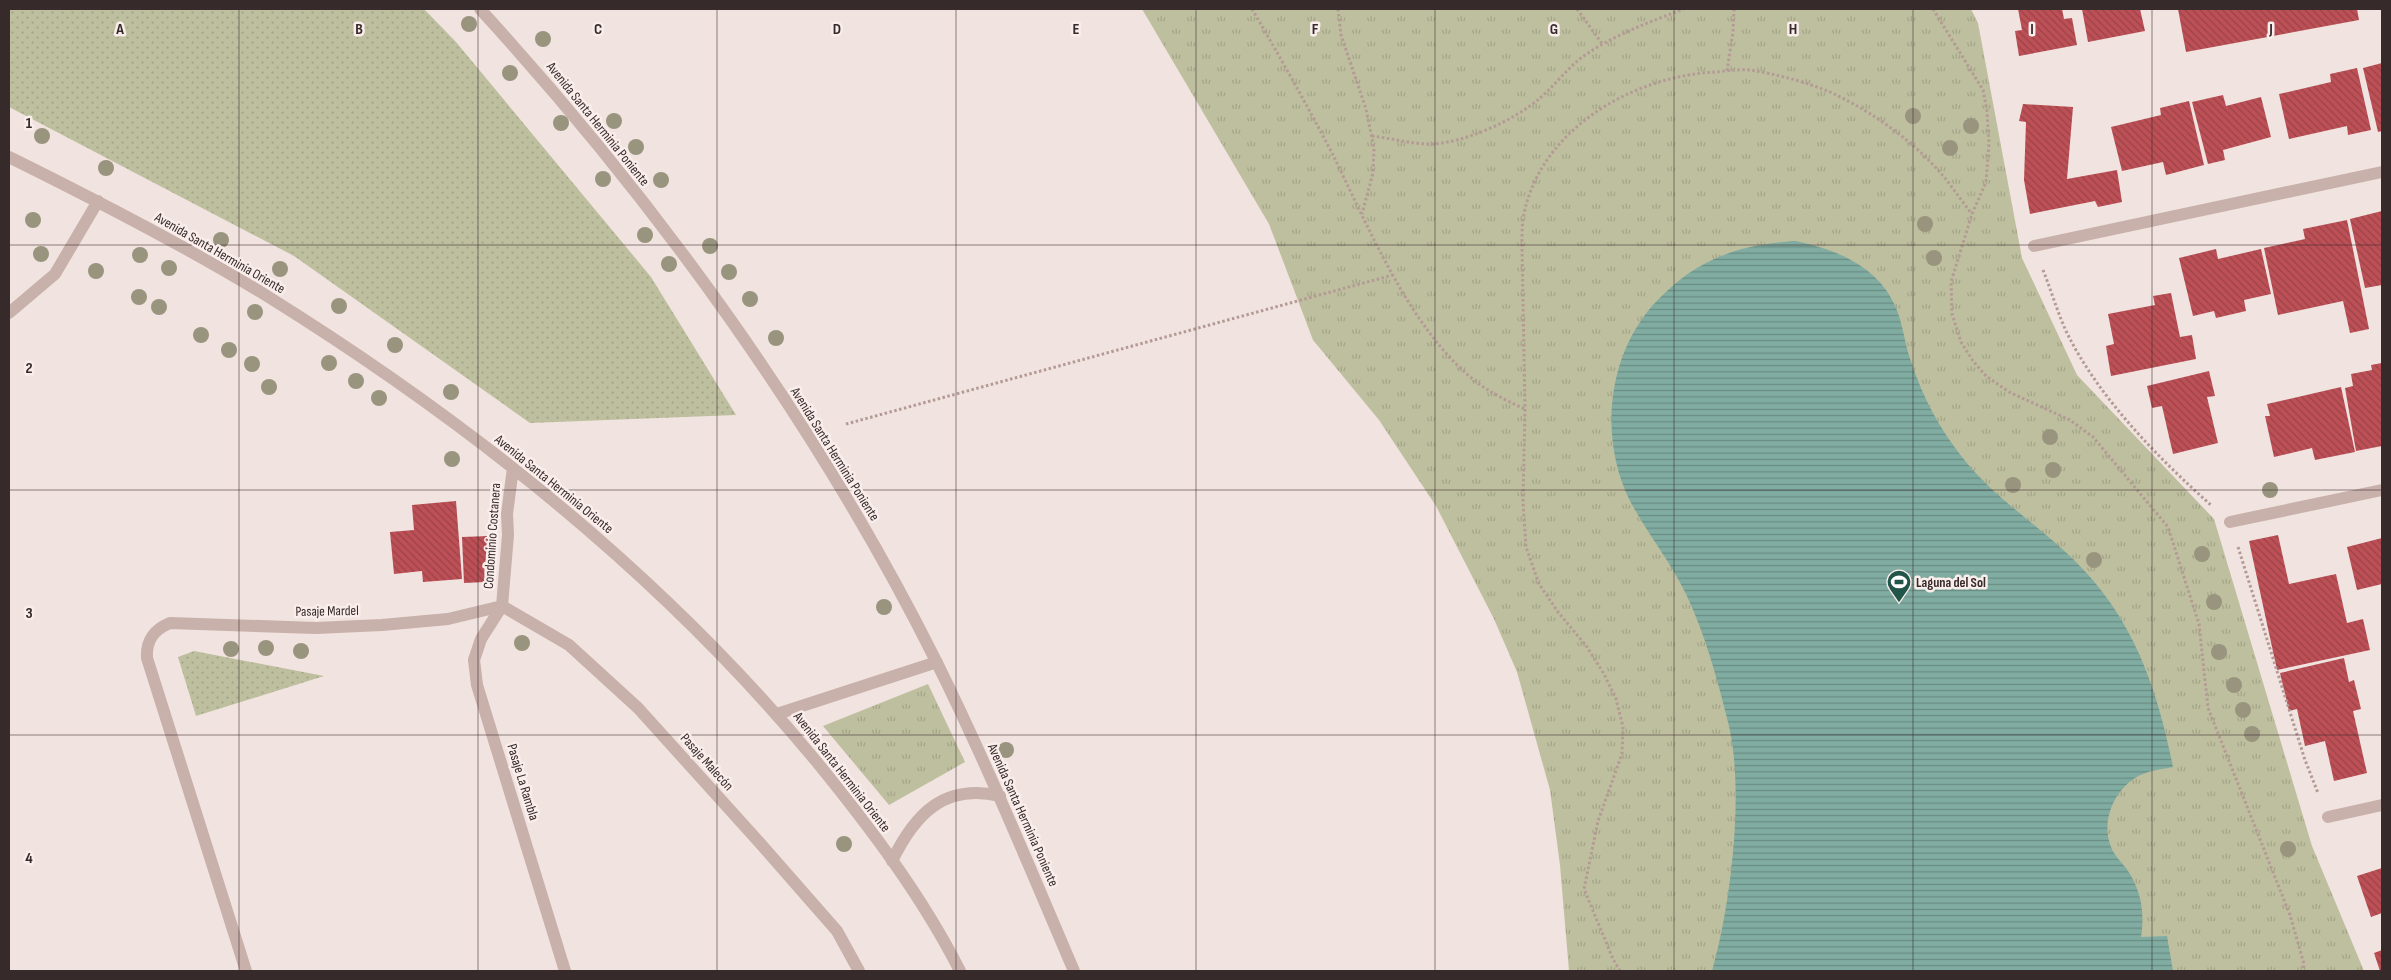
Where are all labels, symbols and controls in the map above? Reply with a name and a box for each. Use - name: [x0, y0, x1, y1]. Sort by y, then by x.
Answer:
- text: A: [115, 20, 124, 39]
- text: B: [355, 20, 363, 39]
- text: C: [594, 20, 602, 39]
- text: D: [833, 20, 841, 39]
- text: E: [1073, 20, 1080, 39]
- text: F: [1312, 20, 1319, 39]
- text: G: [1550, 20, 1558, 39]
- text: H: [1789, 20, 1797, 39]
- text: I: [2030, 20, 2034, 39]
- text: J: [2268, 20, 2273, 39]
- street label: Avenida Santa Herminia Poniente: [542, 58, 653, 189]
- text: 1: [26, 114, 33, 133]
- street label: Avenida Santa Herminia Oriente: [151, 208, 288, 297]
- text: 2: [25, 359, 33, 378]
- street label: Avenida Santa Herminia Poniente: [786, 383, 883, 524]
- street label: Avenida Santa Herminia Oriente: [490, 430, 617, 537]
- street label: Condominio Costanera: [480, 482, 504, 590]
- sports icon: Laguna del Sol: [1886, 569, 1912, 603]
- place label: Laguna del Sol: [1916, 574, 1986, 591]
- street label: Pasaje Mardel: [295, 602, 359, 620]
- text: 3: [25, 604, 33, 623]
- street label: Avenida Santa Herminia Oriente: [789, 708, 894, 835]
- street label: Pasaje Malecón: [677, 730, 737, 794]
- street label: Avenida Santa Herminia Poniente: [983, 740, 1062, 889]
- street label: Pasaje La Rambla: [503, 742, 543, 822]
- text: 4: [25, 849, 33, 868]

